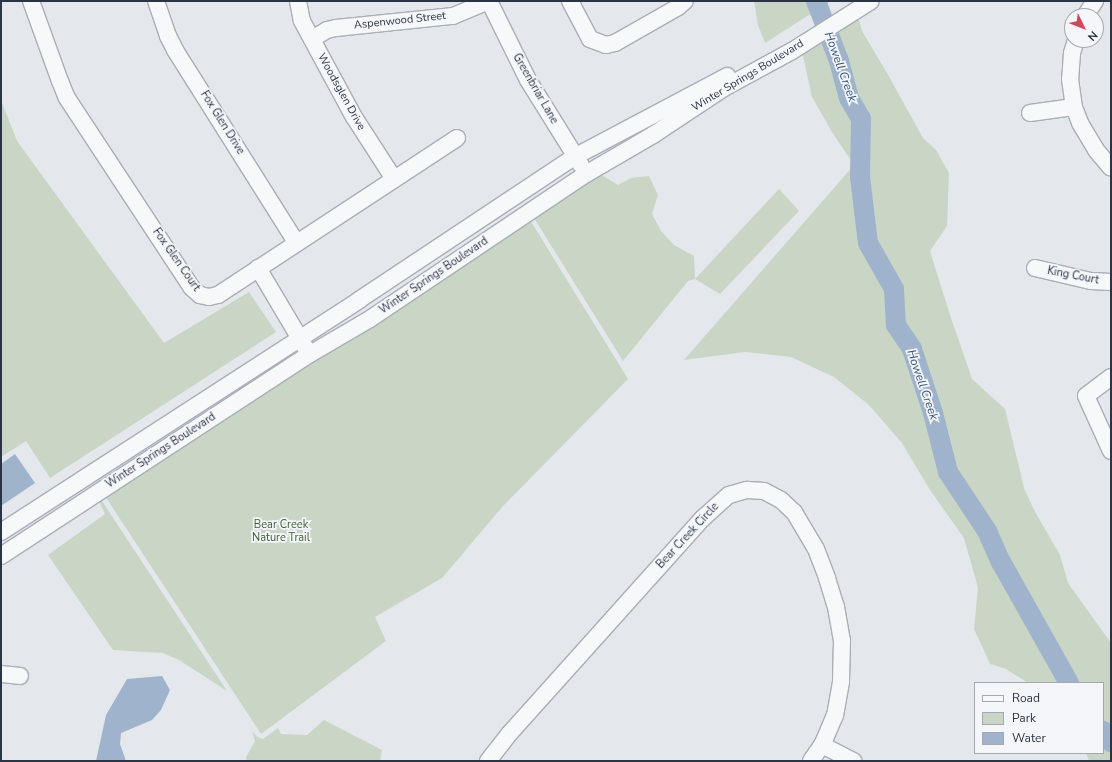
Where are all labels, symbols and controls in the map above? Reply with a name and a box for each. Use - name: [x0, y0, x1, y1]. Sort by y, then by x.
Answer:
- north arrow: [1064, 8, 1104, 48]
- street label: Aspenwood Street: [353, 10, 447, 32]
- text: N: [1084, 28, 1101, 44]
- water label: Howell Creek: [821, 30, 859, 104]
- street label: Winter Springs Boulevard: [690, 37, 806, 115]
- street label: Woodsglen Drive: [314, 51, 368, 133]
- street label: Greenbriar Lane: [509, 51, 561, 127]
- street label: Fox Glen Drive: [197, 89, 247, 157]
- street label: Fox Glen Court: [149, 226, 203, 294]
- street label: Winter Springs Boulevard: [377, 235, 491, 317]
- street label: King Court: [1046, 265, 1100, 287]
- water label: Howell Creek: [903, 348, 941, 422]
- street label: Winter Springs Boulevard: [104, 411, 218, 491]
- street label: Bear Creek Circle: [654, 500, 722, 572]
- park label: Bear Creek Nature Trail: [252, 519, 310, 545]
- legend: [974, 682, 1104, 754]
- text: Road: [1012, 690, 1040, 706]
- text: Park: [1012, 710, 1036, 726]
- text: Water: [1012, 730, 1046, 746]

